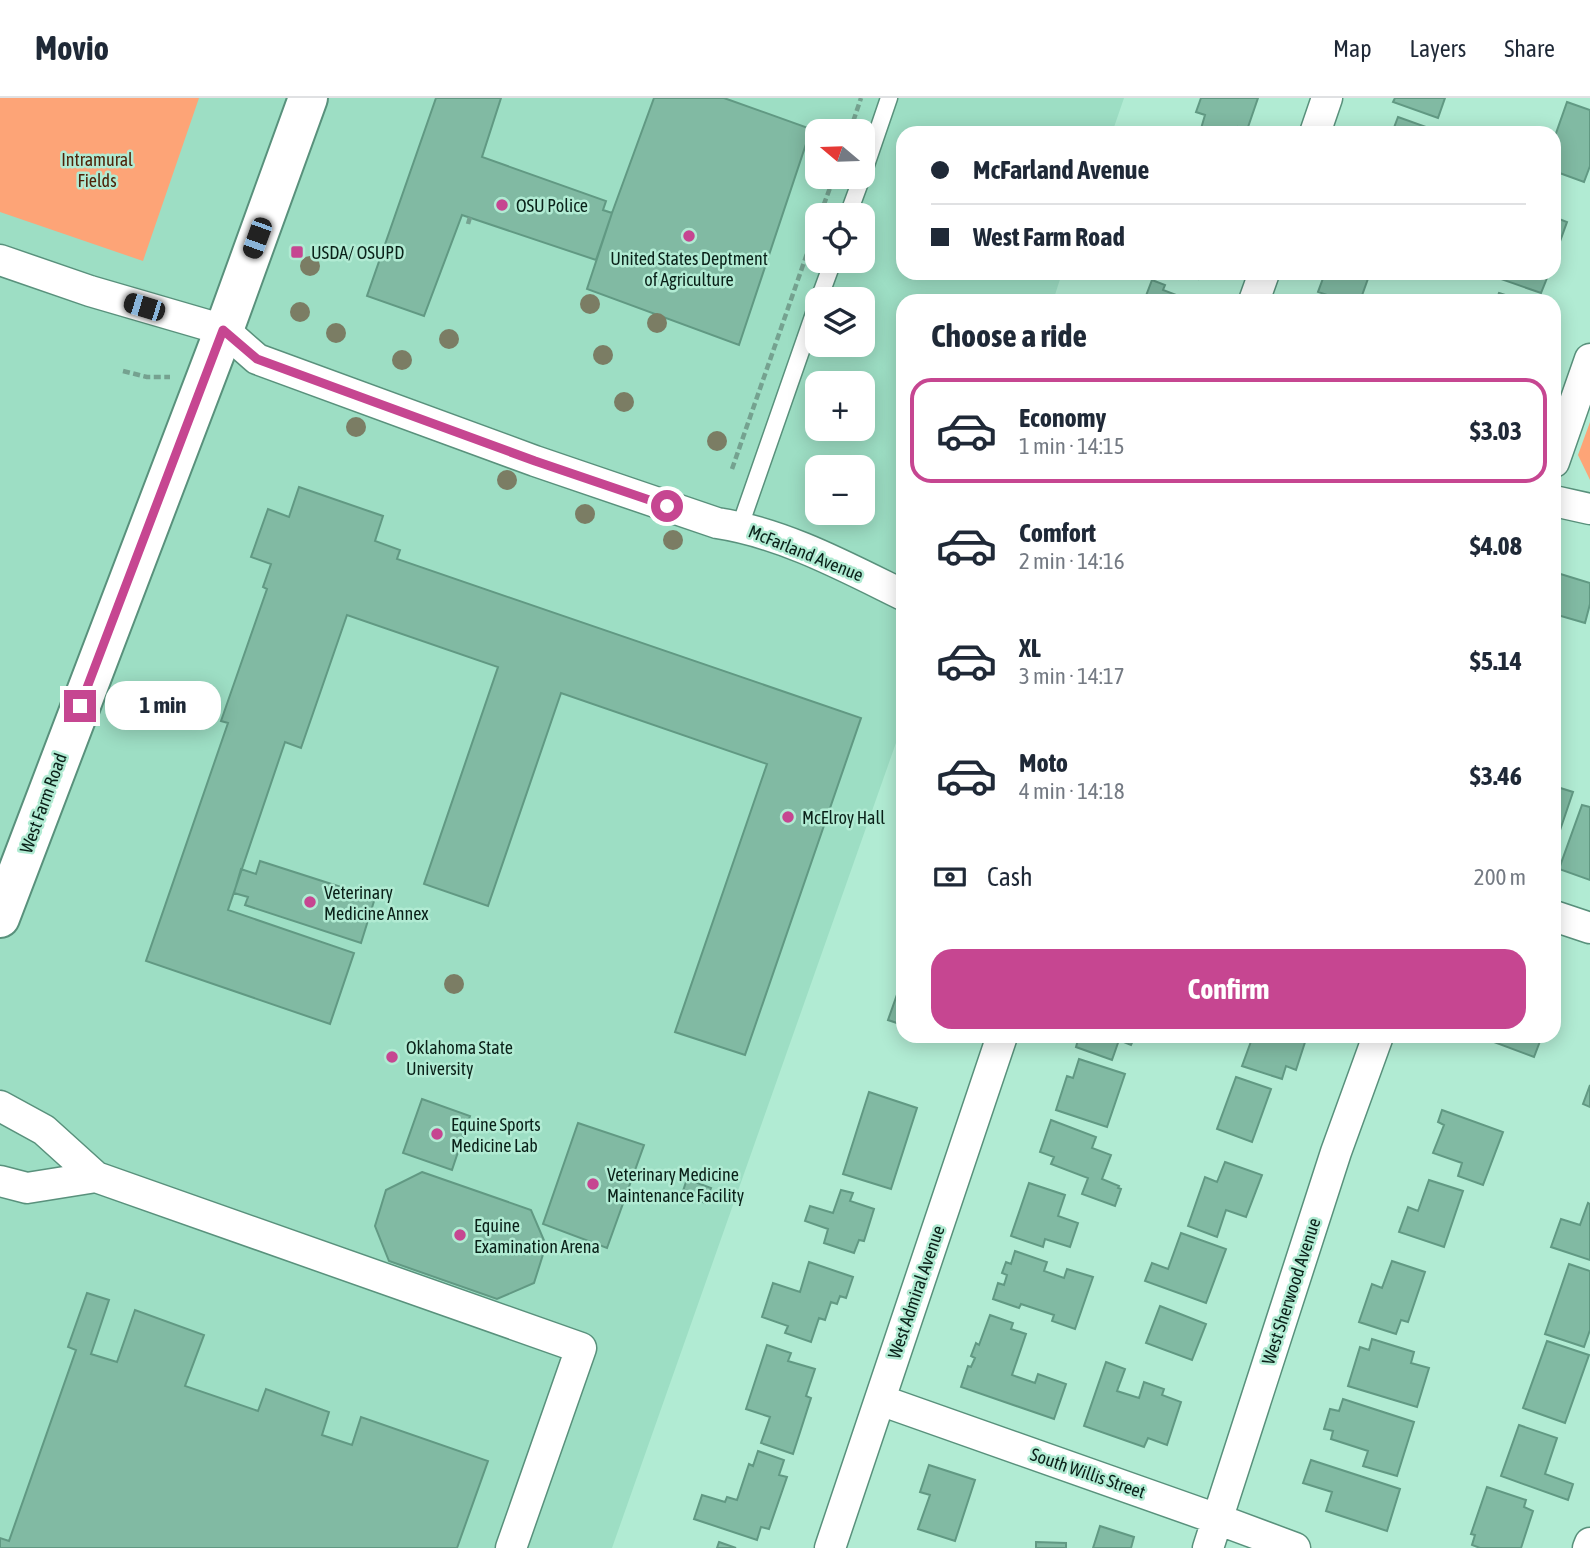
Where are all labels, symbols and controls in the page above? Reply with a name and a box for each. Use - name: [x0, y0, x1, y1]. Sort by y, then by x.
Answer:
- text: Movio: [35, 29, 109, 67]
- text: Map: [1333, 35, 1372, 62]
- text: Layers: [1410, 35, 1466, 62]
- text: Share: [1504, 35, 1555, 62]
- north arrow: [805, 119, 875, 189]
- map controls: [805, 119, 875, 525]
- park label: Intramural Fields: [61, 149, 133, 191]
- text: McFarland Avenue: [973, 155, 1149, 185]
- place label: OSU Police: [516, 195, 588, 216]
- marker: OSU Police: [494, 197, 510, 213]
- button: locate: [805, 203, 875, 273]
- car: [240, 215, 275, 261]
- text: West Farm Road: [973, 222, 1125, 252]
- marker: United States Deptment of Agriculture: [681, 228, 697, 244]
- place label: USDA/ OSUPD: [311, 242, 404, 263]
- marker: USDA/ OSUPD: [289, 244, 305, 260]
- place label: United States Deptment of Agriculture: [610, 248, 768, 290]
- button: layers: [805, 287, 875, 357]
- car: [121, 291, 168, 323]
- text: Choose a ride: [931, 317, 1087, 354]
- button: +: [805, 371, 875, 441]
- icon: car: [935, 399, 998, 462]
- text: Economy: [1019, 403, 1106, 433]
- text: $3.03: [1470, 416, 1522, 446]
- text: 1 min · 14:15: [1019, 433, 1125, 459]
- button: −: [805, 455, 875, 525]
- route start: [651, 490, 683, 522]
- icon: car: [935, 514, 998, 577]
- text: Comfort: [1019, 518, 1096, 548]
- street label: McFarland Avenue: [746, 520, 866, 586]
- text: $4.08: [1470, 531, 1522, 561]
- text: 2 min · 14:16: [1019, 548, 1125, 574]
- icon: car: [935, 629, 998, 692]
- text: XL: [1019, 633, 1041, 663]
- text: $5.14: [1470, 646, 1522, 676]
- text: 3 min · 14:17: [1019, 663, 1125, 689]
- callout: 1 min: [104, 682, 220, 730]
- route end: [64, 690, 96, 722]
- text: 1 min: [140, 692, 186, 718]
- icon: car: [935, 744, 998, 807]
- text: Moto: [1019, 748, 1068, 778]
- street label: West Farm Road: [15, 750, 71, 856]
- text: $3.46: [1470, 761, 1522, 791]
- text: 4 min · 14:18: [1019, 778, 1125, 804]
- place label: McElroy Hall: [802, 807, 885, 828]
- marker: McElroy Hall: [780, 809, 796, 825]
- icon: cash: [931, 858, 969, 896]
- text: Cash: [987, 862, 1033, 892]
- text: 200 m: [1474, 864, 1526, 890]
- place label: Veterinary Medicine Annex: [324, 882, 429, 924]
- marker: Veterinary Medicine Annex: [302, 894, 318, 910]
- button: Confirm: [931, 949, 1526, 1029]
- place label: Oklahoma State University: [406, 1037, 513, 1079]
- marker: Oklahoma State University: [384, 1049, 400, 1065]
- place label: Equine Sports Medicine Lab: [451, 1114, 541, 1156]
- marker: Equine Sports Medicine Lab: [429, 1126, 445, 1142]
- place label: Veterinary Medicine Maintenance Facility: [607, 1164, 744, 1206]
- marker: Veterinary Medicine Maintenance Facility: [585, 1176, 601, 1192]
- place label: Equine Examination Arena: [474, 1215, 600, 1257]
- street label: West Sherwood Avenue: [1257, 1215, 1325, 1367]
- street label: West Admiral Avenue: [883, 1223, 949, 1361]
- marker: Equine Examination Arena: [452, 1227, 468, 1243]
- street label: South Willis Street: [1028, 1443, 1148, 1503]

